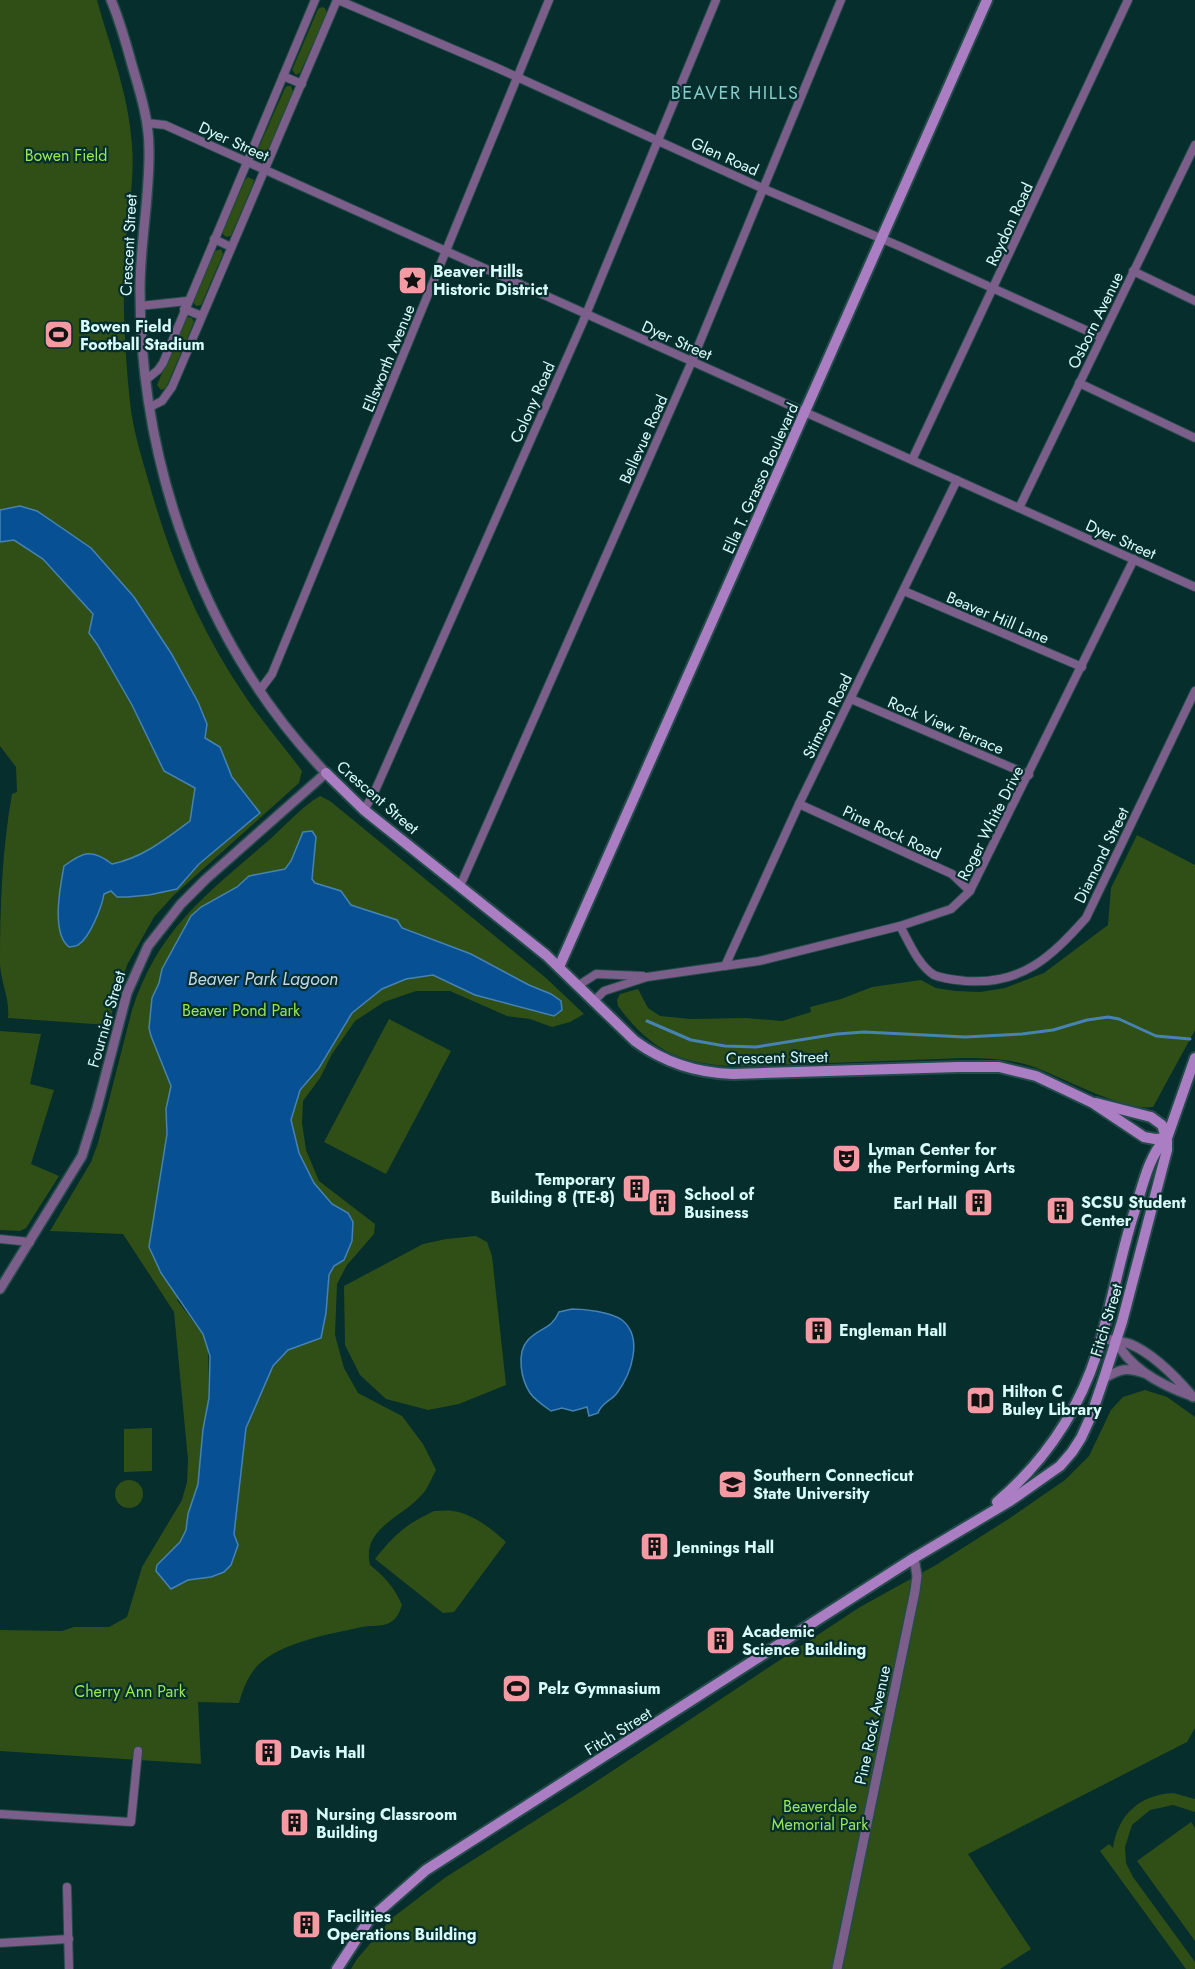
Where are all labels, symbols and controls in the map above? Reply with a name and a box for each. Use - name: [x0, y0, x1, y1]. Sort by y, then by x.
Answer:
- district label: BEAVER HILLS: [671, 80, 799, 106]
- street label: Dyer Street: [195, 116, 273, 167]
- street label: Glen Road: [687, 131, 762, 182]
- park label: Bowen Field: [25, 144, 107, 167]
- street label: Roydon Road: [980, 179, 1039, 270]
- street label: Crescent Street: [114, 193, 143, 297]
- place label: Beaver Hills Historic District: [433, 260, 549, 301]
- place icon: Beaver Hills Historic District: [396, 264, 428, 296]
- street label: Osborn Avenue: [1062, 268, 1129, 373]
- street label: Ellsworth Avenue: [356, 301, 421, 415]
- place label: Bowen Field Football Stadium: [80, 315, 205, 356]
- street label: Dyer Street: [638, 315, 716, 366]
- sports icon: Bowen Field Football Stadium: [43, 319, 75, 351]
- street label: Colony Road: [504, 358, 561, 447]
- street label: Bellevue Road: [614, 391, 673, 488]
- street label: Ella T. Grasso Boulevard: [717, 399, 804, 557]
- street label: Dyer Street: [1082, 514, 1160, 565]
- street label: Beaver Hill Lane: [943, 585, 1053, 649]
- street label: Stimson Road: [797, 670, 858, 763]
- street label: Rock View Terrace: [884, 691, 1007, 760]
- street label: Crescent Street: [332, 755, 424, 840]
- street label: Roger White Drive: [952, 762, 1029, 885]
- street label: Pine Rock Road: [839, 800, 945, 865]
- street label: Diamond Street: [1068, 803, 1135, 907]
- water label: Beaver Park Lagoon: [188, 966, 338, 992]
- street label: Fournier Street: [82, 968, 131, 1070]
- park label: Beaver Pond Park: [182, 999, 301, 1022]
- street label: Crescent Street: [726, 1045, 828, 1070]
- place label: Lyman Center for the Performing Arts: [868, 1138, 1015, 1179]
- theatre icon: Lyman Center for the Performing Arts: [831, 1142, 863, 1174]
- place label: Temporary Building 8 (TE-8): [490, 1168, 616, 1209]
- building icon: Temporary Building 8 (TE-8): [620, 1172, 652, 1204]
- place label: School of Business: [684, 1183, 755, 1224]
- building icon: School of Business: [647, 1187, 679, 1219]
- building icon: Earl Hall: [962, 1187, 994, 1219]
- place label: SCSU Student Center: [1081, 1191, 1187, 1232]
- place label: Earl Hall: [893, 1192, 957, 1215]
- building icon: SCSU Student Center: [1044, 1195, 1076, 1227]
- street label: Fitch Street: [1085, 1281, 1128, 1359]
- building icon: Engleman Hall: [802, 1314, 834, 1346]
- place label: Engleman Hall: [839, 1319, 947, 1342]
- place label: Hilton C Buley Library: [1002, 1380, 1102, 1421]
- library icon: Hilton C Buley Library: [965, 1384, 997, 1416]
- place label: Southern Connecticut State University: [753, 1464, 914, 1505]
- school or university icon: Southern Connecticut State University: [716, 1468, 748, 1500]
- building icon: Jennings Hall: [639, 1531, 671, 1563]
- place label: Jennings Hall: [673, 1536, 774, 1559]
- place label: Academic Science Building: [741, 1620, 866, 1661]
- building icon: Academic Science Building: [705, 1624, 737, 1656]
- street label: Pine Rock Avenue: [849, 1663, 896, 1787]
- sports icon: Pelz Gymnasium: [501, 1672, 533, 1704]
- place label: Pelz Gymnasium: [538, 1677, 661, 1700]
- park label: Cherry Ann Park: [74, 1680, 187, 1703]
- street label: Fitch Street: [580, 1702, 656, 1761]
- building icon: Davis Hall: [253, 1736, 285, 1768]
- place label: Davis Hall: [290, 1741, 365, 1764]
- park label: Beaverdale Memorial Park: [772, 1795, 869, 1836]
- place label: Nursing Classroom Building: [316, 1803, 457, 1844]
- building icon: Nursing Classroom Building: [279, 1807, 311, 1839]
- place label: Facilities Operations Building: [327, 1905, 476, 1946]
- building icon: Facilities Operations Building: [290, 1909, 322, 1941]

